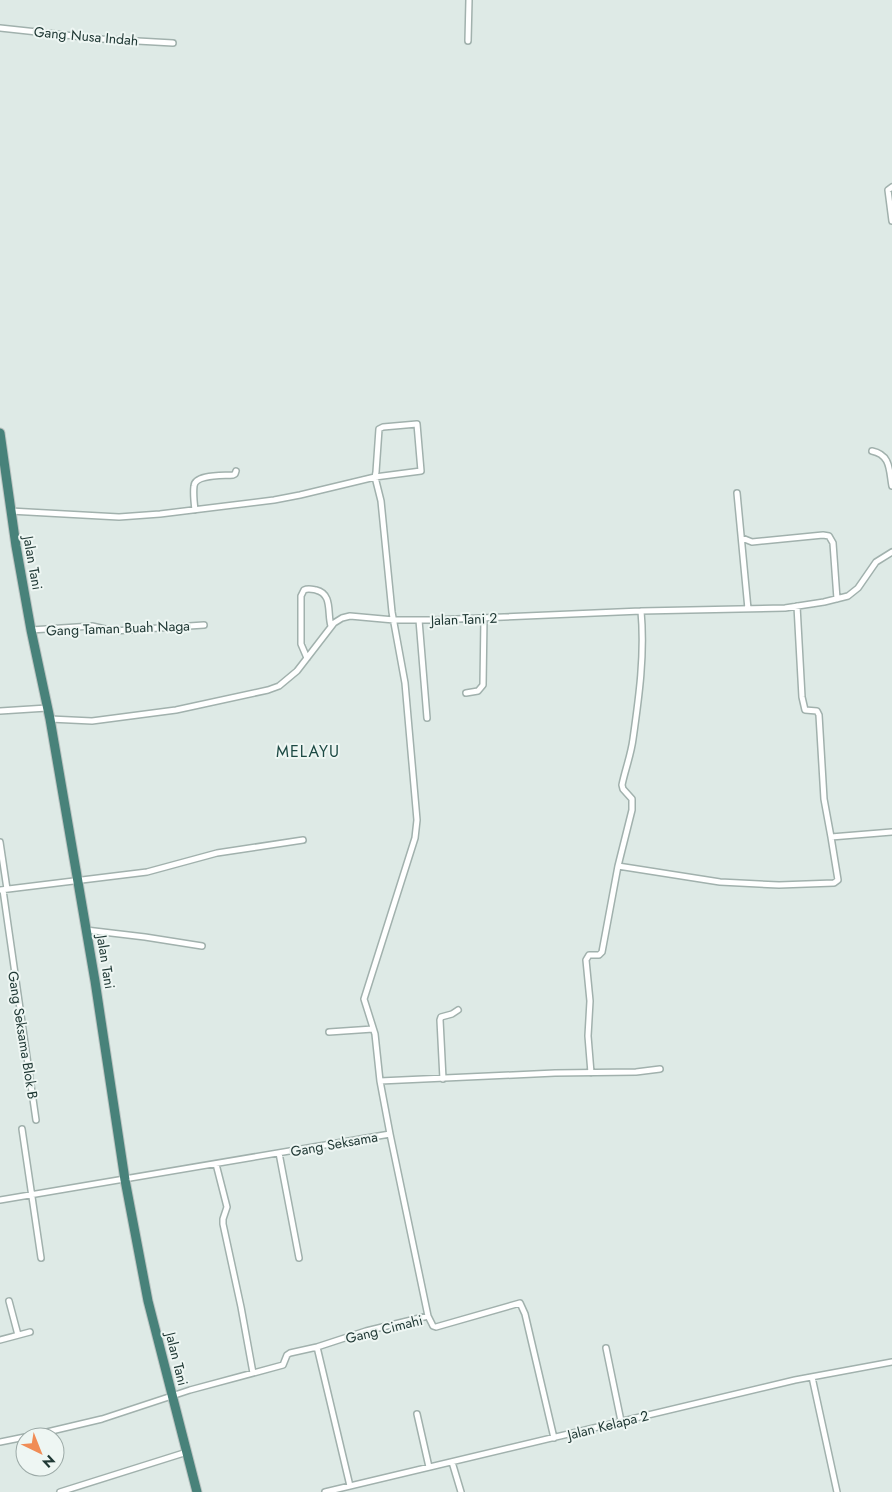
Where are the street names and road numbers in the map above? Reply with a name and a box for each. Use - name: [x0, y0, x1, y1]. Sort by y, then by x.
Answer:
- street label: Gang Nusa Indah: [33, 21, 139, 51]
- street label: Jalan Tani: [18, 532, 48, 592]
- street label: Jalan Tani 2: [428, 608, 498, 630]
- street label: Gang Taman Buah Naga: [46, 615, 190, 641]
- street label: Jalan Tani: [92, 932, 120, 990]
- street label: Gang Seksama Blok B: [3, 970, 43, 1101]
- street label: Gang Seksama: [289, 1126, 379, 1162]
- street label: Gang Cimahi: [343, 1310, 425, 1348]
- street label: Jalan Tani: [160, 1328, 193, 1388]
- street label: Jalan Kelapa 2: [563, 1405, 651, 1445]

